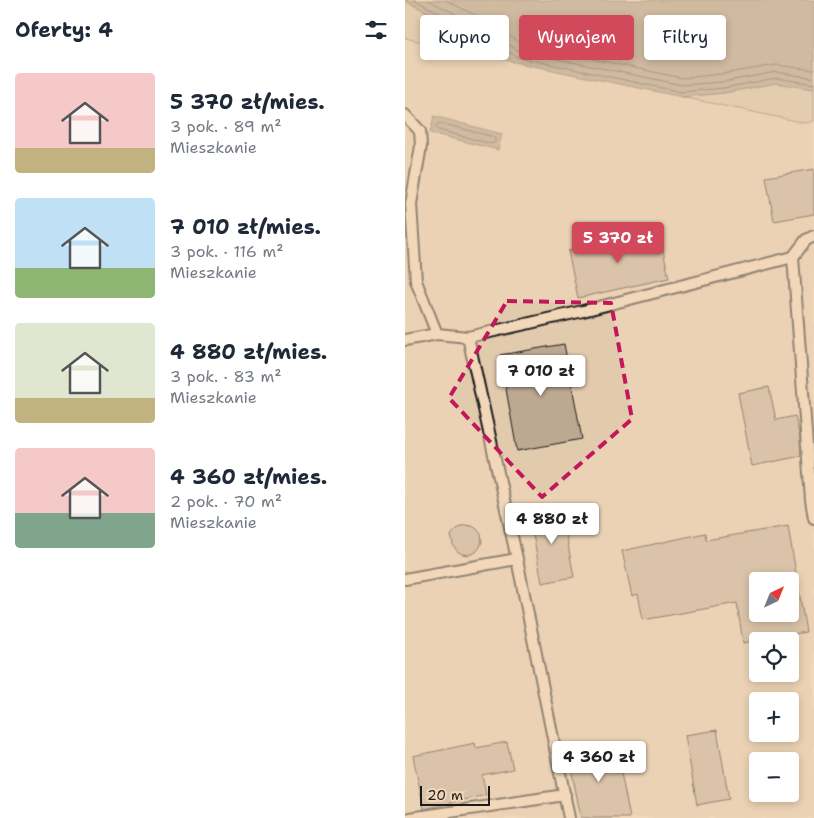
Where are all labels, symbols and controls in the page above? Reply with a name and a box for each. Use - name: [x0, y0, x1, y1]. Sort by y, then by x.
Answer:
- chip: Kupno: [420, 15, 509, 60]
- chip: Wynajem: [519, 15, 634, 60]
- chip: Filtry: [644, 15, 726, 60]
- text: Oferty: 4: [15, 16, 113, 44]
- icon: filters: [362, 16, 390, 44]
- text: 5 370 zł/mies.: [170, 88, 325, 116]
- icon: home: [55, 93, 115, 153]
- text: 3 pok. · 89 m²: [170, 116, 282, 137]
- text: Mieszkanie: [170, 137, 257, 158]
- text: 7 010 zł/mies.: [170, 213, 321, 241]
- icon: home: [55, 218, 115, 278]
- pin: 5 370 zł: [566, 222, 670, 264]
- text: 5 370 zł: [583, 227, 653, 248]
- text: 3 pok. · 116 m²: [170, 241, 284, 262]
- text: Mieszkanie: [170, 262, 257, 283]
- text: 4 880 zł/mies.: [170, 338, 327, 366]
- icon: home: [55, 343, 115, 403]
- pin: 7 010 zł: [489, 354, 593, 397]
- text: 7 010 zł: [507, 360, 575, 381]
- text: 3 pok. · 83 m²: [170, 366, 282, 387]
- text: Mieszkanie: [170, 387, 257, 408]
- text: 4 360 zł/mies.: [170, 463, 327, 491]
- icon: home: [55, 468, 115, 528]
- text: 2 pok. · 70 m²: [170, 491, 282, 512]
- pin: 4 880 zł: [500, 502, 604, 545]
- text: 4 880 zł: [516, 508, 588, 529]
- text: Mieszkanie: [170, 512, 257, 533]
- north arrow: [749, 572, 799, 622]
- map controls: [749, 572, 799, 802]
- button: locate: [749, 632, 799, 682]
- button: +: [749, 692, 799, 742]
- pin: 4 360 zł: [547, 740, 651, 783]
- text: 4 360 zł: [563, 746, 635, 767]
- button: −: [749, 752, 799, 802]
- scale bar: [420, 783, 490, 806]
- text: 20 m: [427, 786, 463, 804]

